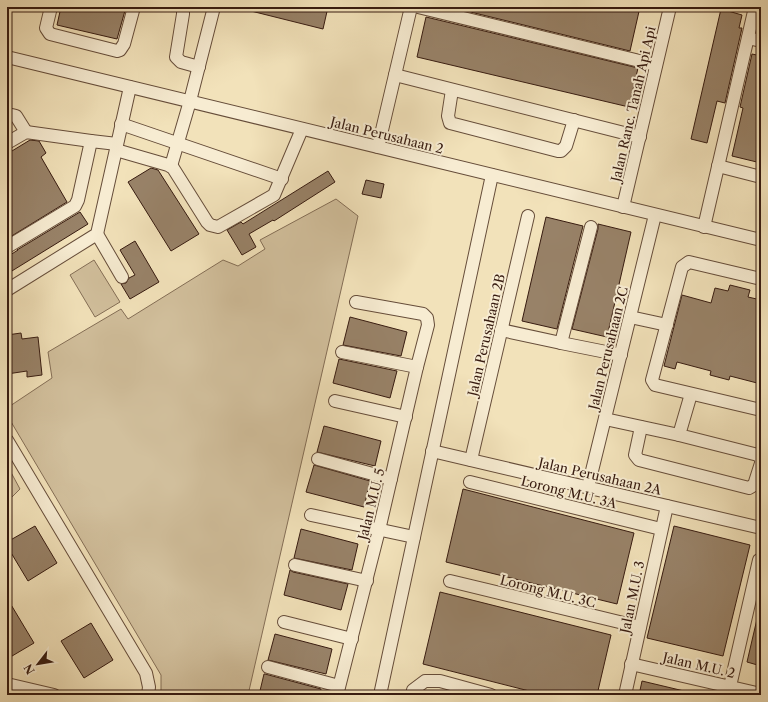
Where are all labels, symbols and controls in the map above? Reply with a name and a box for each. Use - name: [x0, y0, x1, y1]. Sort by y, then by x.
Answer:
- street label: Jalan Ranc. Tanah Api Api: [607, 25, 659, 185]
- street label: Jalan Perusahaan 2: [327, 113, 445, 157]
- street label: Jalan Perusahaan 2B: [464, 272, 508, 400]
- street label: Jalan Perusahaan 2C: [585, 285, 631, 413]
- street label: Jalan Perusahaan 2A: [535, 454, 663, 498]
- street label: Jalan M.U. 5: [354, 466, 388, 544]
- street label: Lorong M.U. 3A: [520, 472, 619, 512]
- street label: Jalan M.U. 3: [616, 559, 647, 637]
- street label: Lorong M.U. 3C: [498, 571, 598, 611]
- north arrow: [18, 644, 58, 684]
- street label: Jalan M.U. 2: [659, 648, 737, 681]
- text: N: [21, 661, 38, 677]

